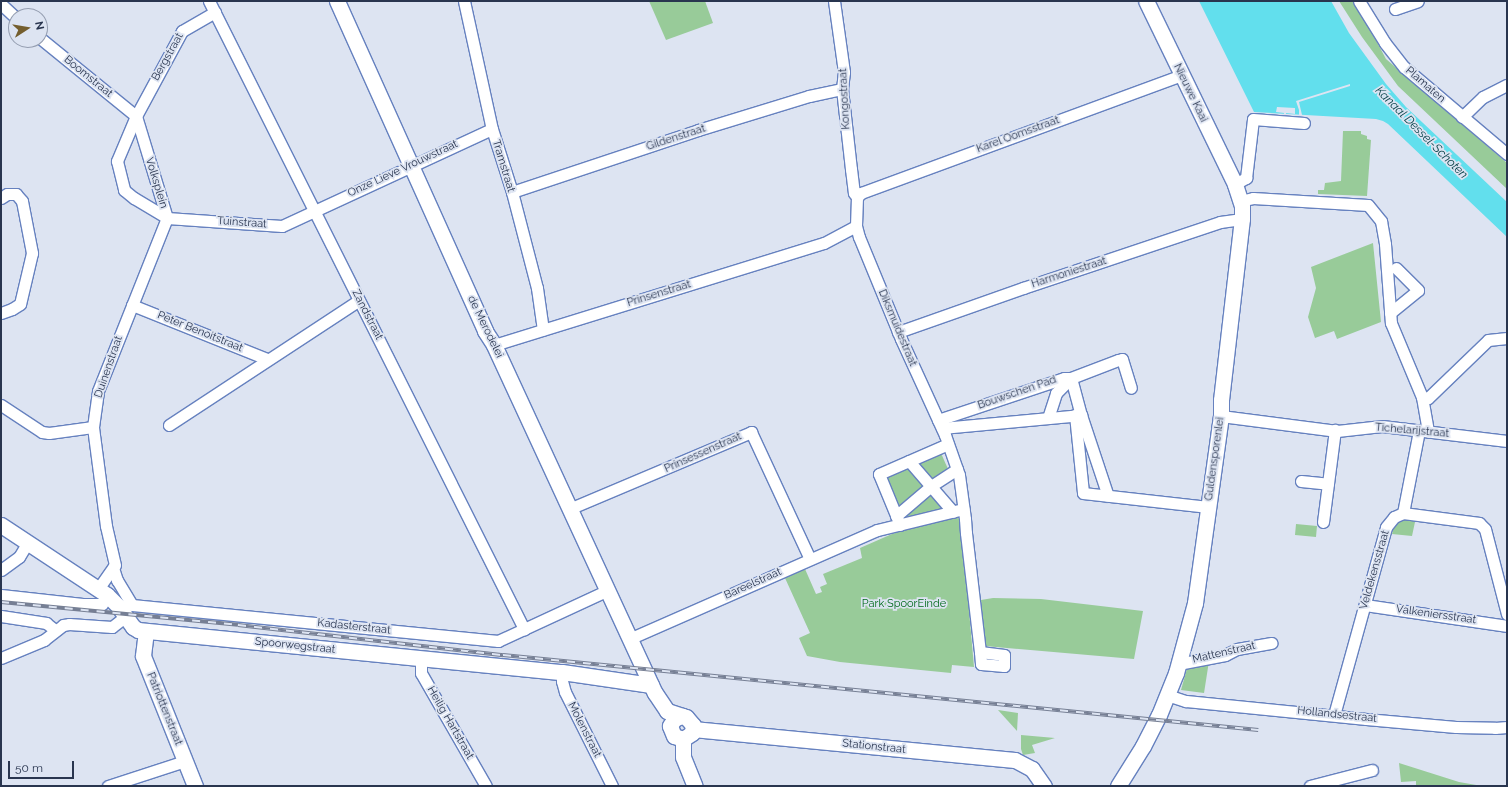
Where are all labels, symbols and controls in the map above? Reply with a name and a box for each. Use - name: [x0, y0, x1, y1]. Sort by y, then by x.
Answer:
- north arrow: [8, 8, 48, 48]
- text: N: [32, 20, 46, 31]
- street label: Bergstraat: [149, 31, 187, 83]
- street label: Boomstraat: [61, 53, 115, 101]
- street label: Nieuwe Kaai: [1170, 62, 1210, 124]
- street label: Plamaten: [1402, 64, 1448, 106]
- street label: Kongostraat: [837, 68, 853, 130]
- water label: Kanaal Dessel-Schoten: [1372, 84, 1470, 182]
- street label: Karel Oomsstraat: [975, 114, 1061, 156]
- street label: Gildenstraat: [645, 122, 707, 154]
- street label: Onze Lieve Vrouwstraat: [346, 138, 460, 200]
- street label: Tramstraat: [489, 138, 517, 194]
- street label: Volksplein: [142, 156, 170, 210]
- street label: Tuinstraat: [217, 215, 267, 231]
- street label: Harmoniestraat: [1030, 255, 1108, 291]
- street label: Prinsenstraat: [625, 278, 693, 310]
- street label: Zandstraat: [349, 288, 385, 342]
- street label: Diksmuidestraat: [875, 288, 919, 368]
- street label: de Merodelei: [464, 294, 506, 360]
- street label: Peter Benoitstraat: [155, 309, 245, 355]
- street label: Duinenstraat: [92, 334, 126, 400]
- street label: Bouwschen Pad: [976, 373, 1058, 413]
- street label: Guldensporenlei: [1203, 416, 1227, 502]
- street label: Tichelarijstraat: [1374, 421, 1450, 441]
- street label: Prinsessenstraat: [662, 430, 744, 476]
- street label: Veldekensstraat: [1357, 529, 1393, 611]
- street label: Bareelstraat: [722, 565, 784, 603]
- park label: Park SpoorEinde: [862, 597, 946, 611]
- street label: Valkeniersstraat: [1395, 603, 1477, 627]
- street label: Kadasterstraat: [317, 617, 391, 637]
- street label: Spoorwegstraat: [254, 635, 336, 657]
- street label: Mattenstraat: [1191, 639, 1257, 667]
- street label: Patriottenstraat: [143, 670, 185, 748]
- street label: Heilig Hartstraat: [424, 684, 476, 762]
- street label: Molenstraat: [564, 700, 604, 760]
- street label: Hollandsestraat: [1297, 704, 1377, 726]
- street label: Stationstraat: [842, 737, 906, 757]
- scale bar: [10, 753, 76, 779]
- text: 50 m: [15, 761, 43, 775]

